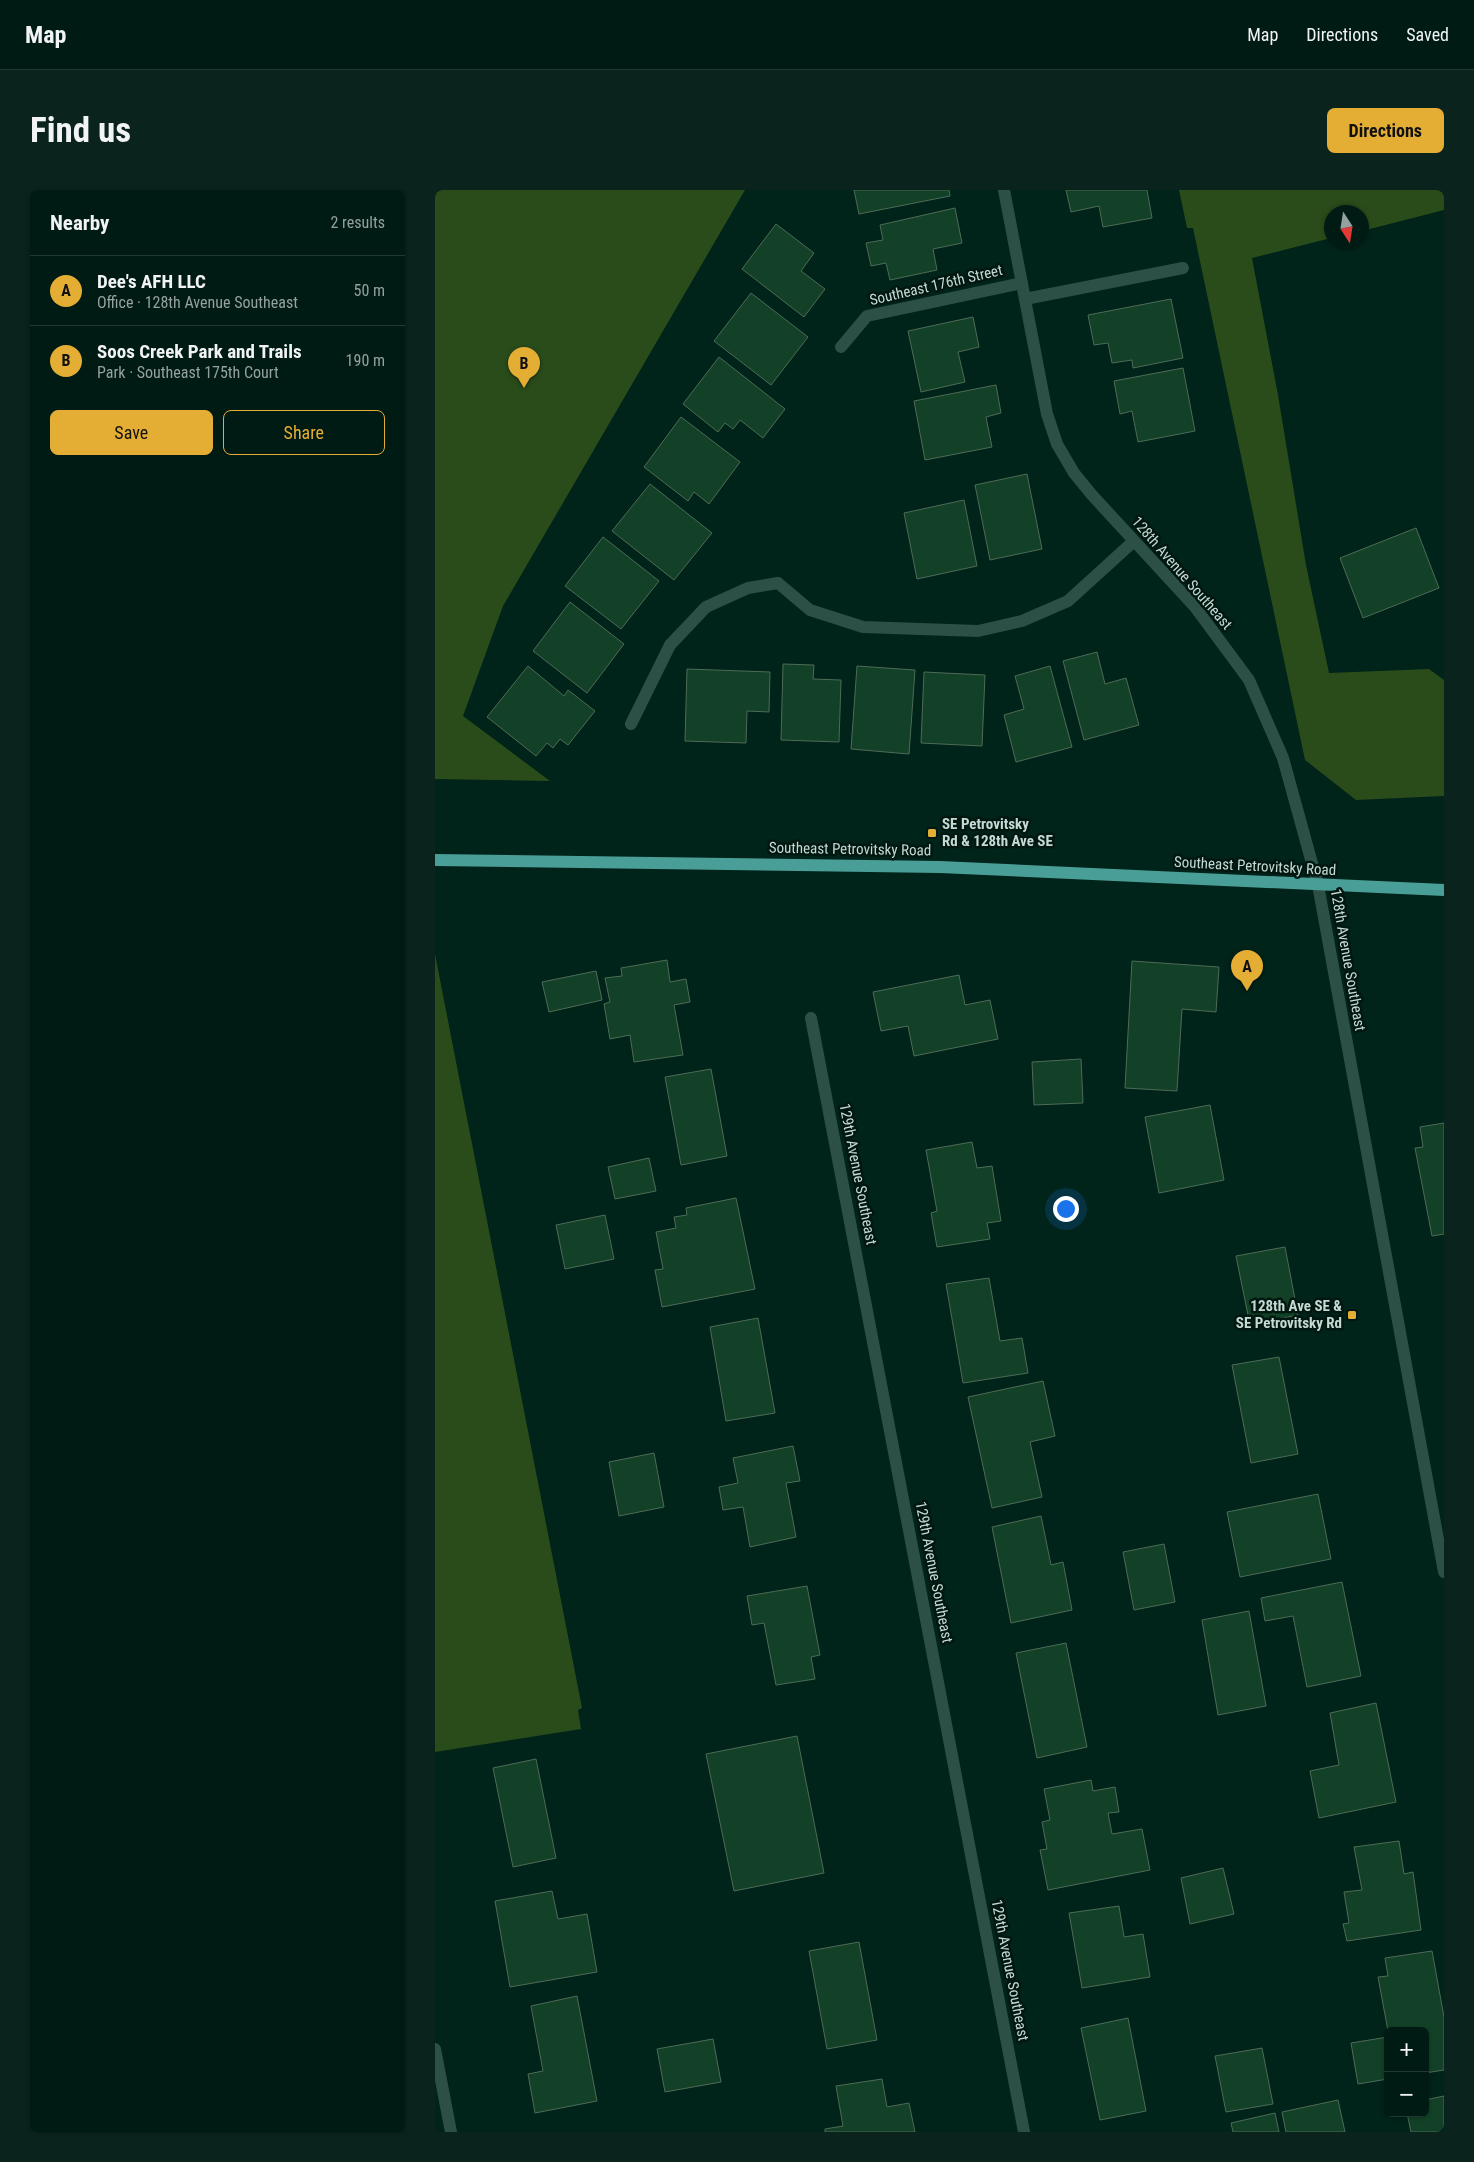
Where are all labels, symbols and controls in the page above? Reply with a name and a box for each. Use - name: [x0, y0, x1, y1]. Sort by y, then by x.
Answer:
- text: Map: [25, 21, 66, 49]
- text: Map: [1247, 24, 1278, 45]
- text: Directions: [1306, 24, 1378, 45]
- text: Saved: [1406, 24, 1449, 45]
- button: Directions: [1327, 108, 1444, 153]
- text: Find us: [30, 110, 131, 151]
- north arrow: [1324, 205, 1369, 250]
- text: Nearby: [50, 211, 109, 235]
- text: 2 results: [330, 213, 385, 232]
- street label: Southeast 176th Street: [868, 261, 1004, 309]
- text: Dee's AFH LLC: [97, 270, 206, 293]
- text: A: [61, 281, 71, 300]
- text: 50 m: [353, 281, 385, 300]
- text: Office · 128th Avenue Southeast: [97, 293, 298, 312]
- text: Soos Creek Park and Trails: [97, 340, 302, 363]
- pin: B: [508, 347, 540, 388]
- text: B: [62, 351, 70, 370]
- text: 190 m: [346, 351, 385, 370]
- text: Park · Southeast 175th Court: [97, 363, 279, 382]
- button: Save: [50, 410, 213, 455]
- button: Share: [223, 410, 385, 455]
- street label: 128th Avenue Southeast: [1128, 513, 1236, 633]
- place label: SE Petrovitsky Rd & 128th Ave SE: [942, 815, 1053, 850]
- marker: SE Petrovitsky Rd & 128th Ave SE: [926, 827, 938, 839]
- street label: Southeast Petrovitsky Road: [769, 839, 931, 859]
- street label: Southeast Petrovitsky Road: [1173, 853, 1337, 879]
- street label: 128th Avenue Southeast: [1327, 888, 1369, 1032]
- pin: A: [1231, 950, 1263, 991]
- street label: 129th Avenue Southeast: [835, 1102, 881, 1246]
- your location: [1053, 1196, 1079, 1222]
- place label: 128th Ave SE & SE Petrovitsky Rd: [1236, 1297, 1342, 1332]
- marker: 128th Ave SE & SE Petrovitsky Rd: [1346, 1309, 1358, 1321]
- street label: 129th Avenue Southeast: [911, 1500, 957, 1644]
- street label: 129th Avenue Southeast: [987, 1898, 1033, 2042]
- map controls: [1384, 2027, 1429, 2117]
- button: +: [1384, 2027, 1429, 2072]
- button: −: [1384, 2072, 1429, 2117]

